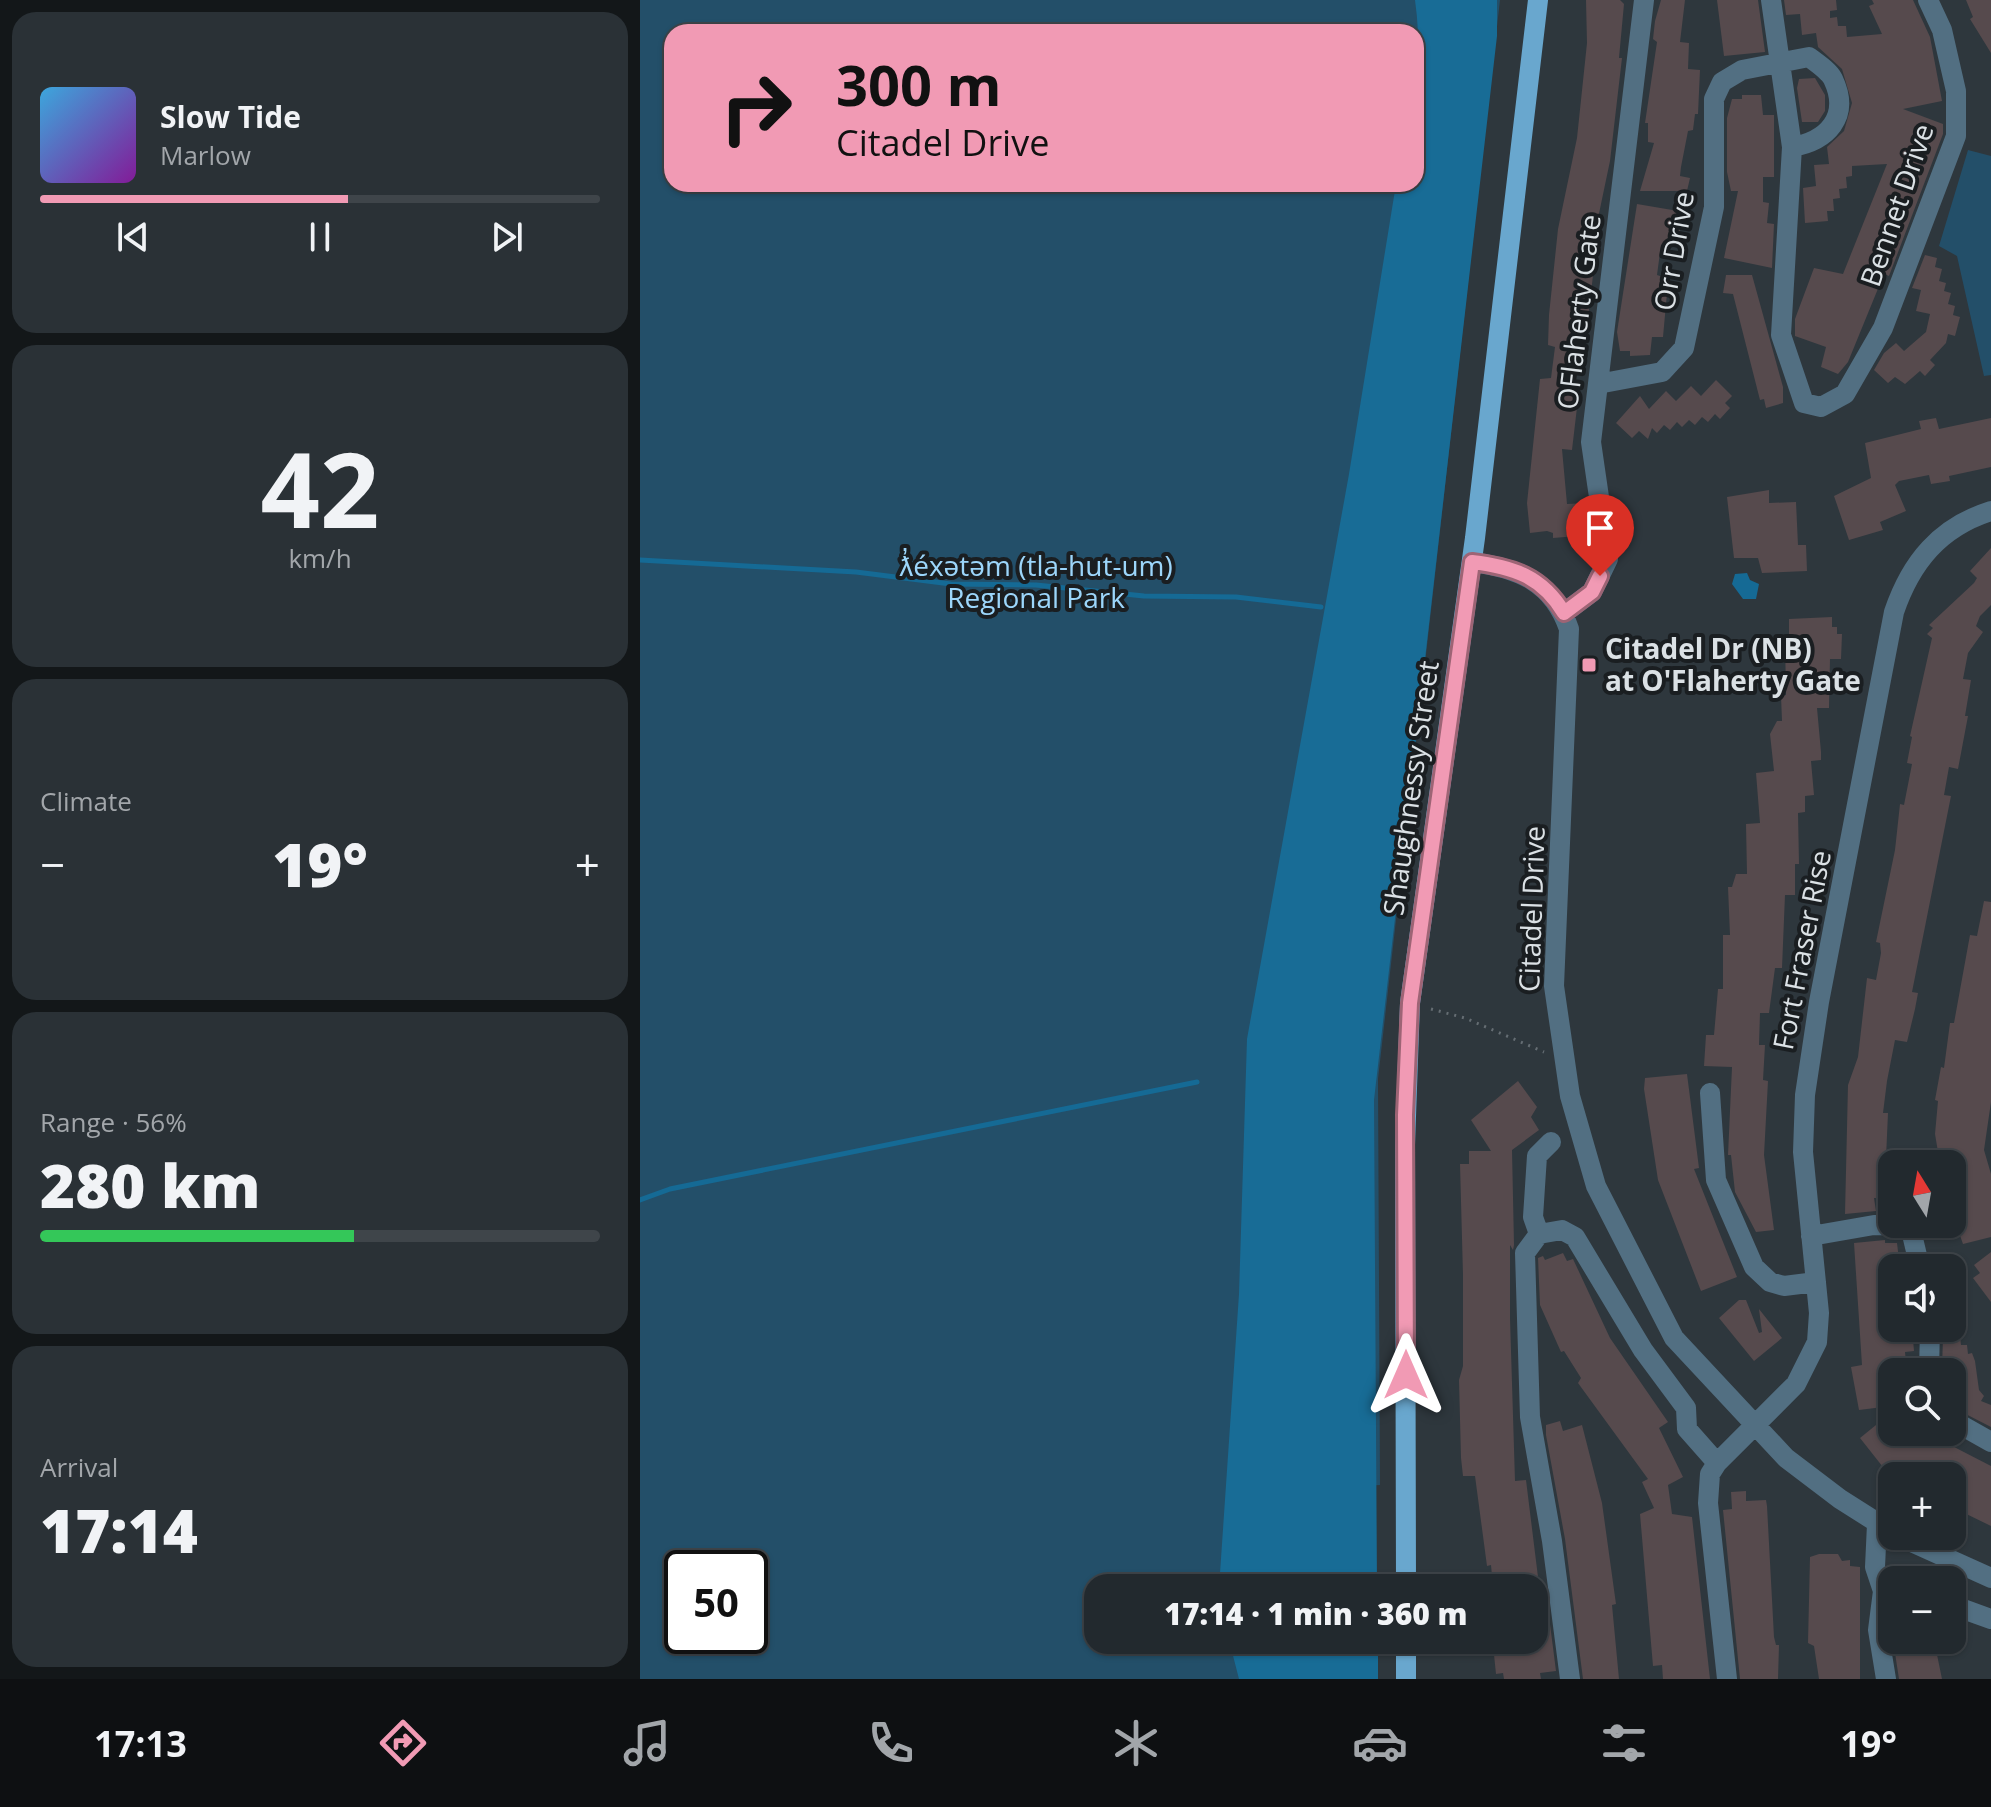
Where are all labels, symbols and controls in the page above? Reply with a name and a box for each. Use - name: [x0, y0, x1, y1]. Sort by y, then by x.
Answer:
- text: 300 m: [836, 46, 1002, 122]
- icon: right: [704, 56, 808, 160]
- text: Slow Tide: [160, 96, 301, 137]
- text: Citadel Drive: [836, 118, 1049, 167]
- street label: Bennet Drive: [1850, 118, 1942, 291]
- text: Marlow: [160, 137, 251, 173]
- street label: Orr Drive: [1644, 188, 1702, 313]
- street label: OFlaherty Gate: [1547, 212, 1609, 412]
- icon: previous: [111, 215, 155, 259]
- icon: pause: [298, 215, 342, 259]
- icon: next: [485, 215, 529, 259]
- text: 42: [261, 417, 379, 558]
- pin: [1566, 494, 1634, 576]
- icon: arrive: [1578, 506, 1622, 550]
- text: km/h: [288, 540, 352, 576]
- park label: ƛ̓éxətəm (tla-hut-um) Regional Park: [899, 546, 1173, 616]
- place label: Citadel Dr (NB) at O'Flaherty Gate: [1605, 629, 1861, 699]
- marker: Citadel Dr (NB) at O'Flaherty Gate: [1580, 656, 1598, 674]
- street label: Shaughnessy Street: [1373, 658, 1447, 918]
- text: Climate: [40, 783, 132, 819]
- text: 19°: [272, 823, 368, 905]
- street label: Citadel Drive: [1509, 825, 1553, 993]
- text: −: [40, 834, 65, 894]
- text: +: [575, 834, 600, 894]
- street label: Fort Fraser Rise: [1763, 847, 1839, 1053]
- text: Range · 56%: [40, 1104, 187, 1140]
- text: 280 km: [40, 1144, 261, 1226]
- north arrow: [1878, 1150, 1966, 1238]
- map controls: [1878, 1150, 1966, 1654]
- button: sound: [1878, 1254, 1966, 1342]
- position arrow: [1364, 1333, 1448, 1417]
- button: search: [1878, 1358, 1966, 1446]
- text: Arrival: [40, 1449, 118, 1485]
- button: +: [1878, 1462, 1966, 1550]
- text: 17:14: [40, 1489, 198, 1571]
- speed limit sign: 50: [664, 1550, 768, 1654]
- button: −: [1878, 1566, 1966, 1654]
- text: 17:14 · 1 min · 360 m: [1164, 1593, 1468, 1634]
- icon: directions: [375, 1715, 431, 1771]
- icon: music: [619, 1715, 675, 1771]
- icon: phone: [863, 1715, 919, 1771]
- icon: climate: [1108, 1715, 1164, 1771]
- icon: car: [1352, 1715, 1408, 1771]
- icon: filters: [1596, 1715, 1652, 1771]
- text: 17:13: [94, 1719, 187, 1768]
- text: 19°: [1840, 1719, 1897, 1768]

